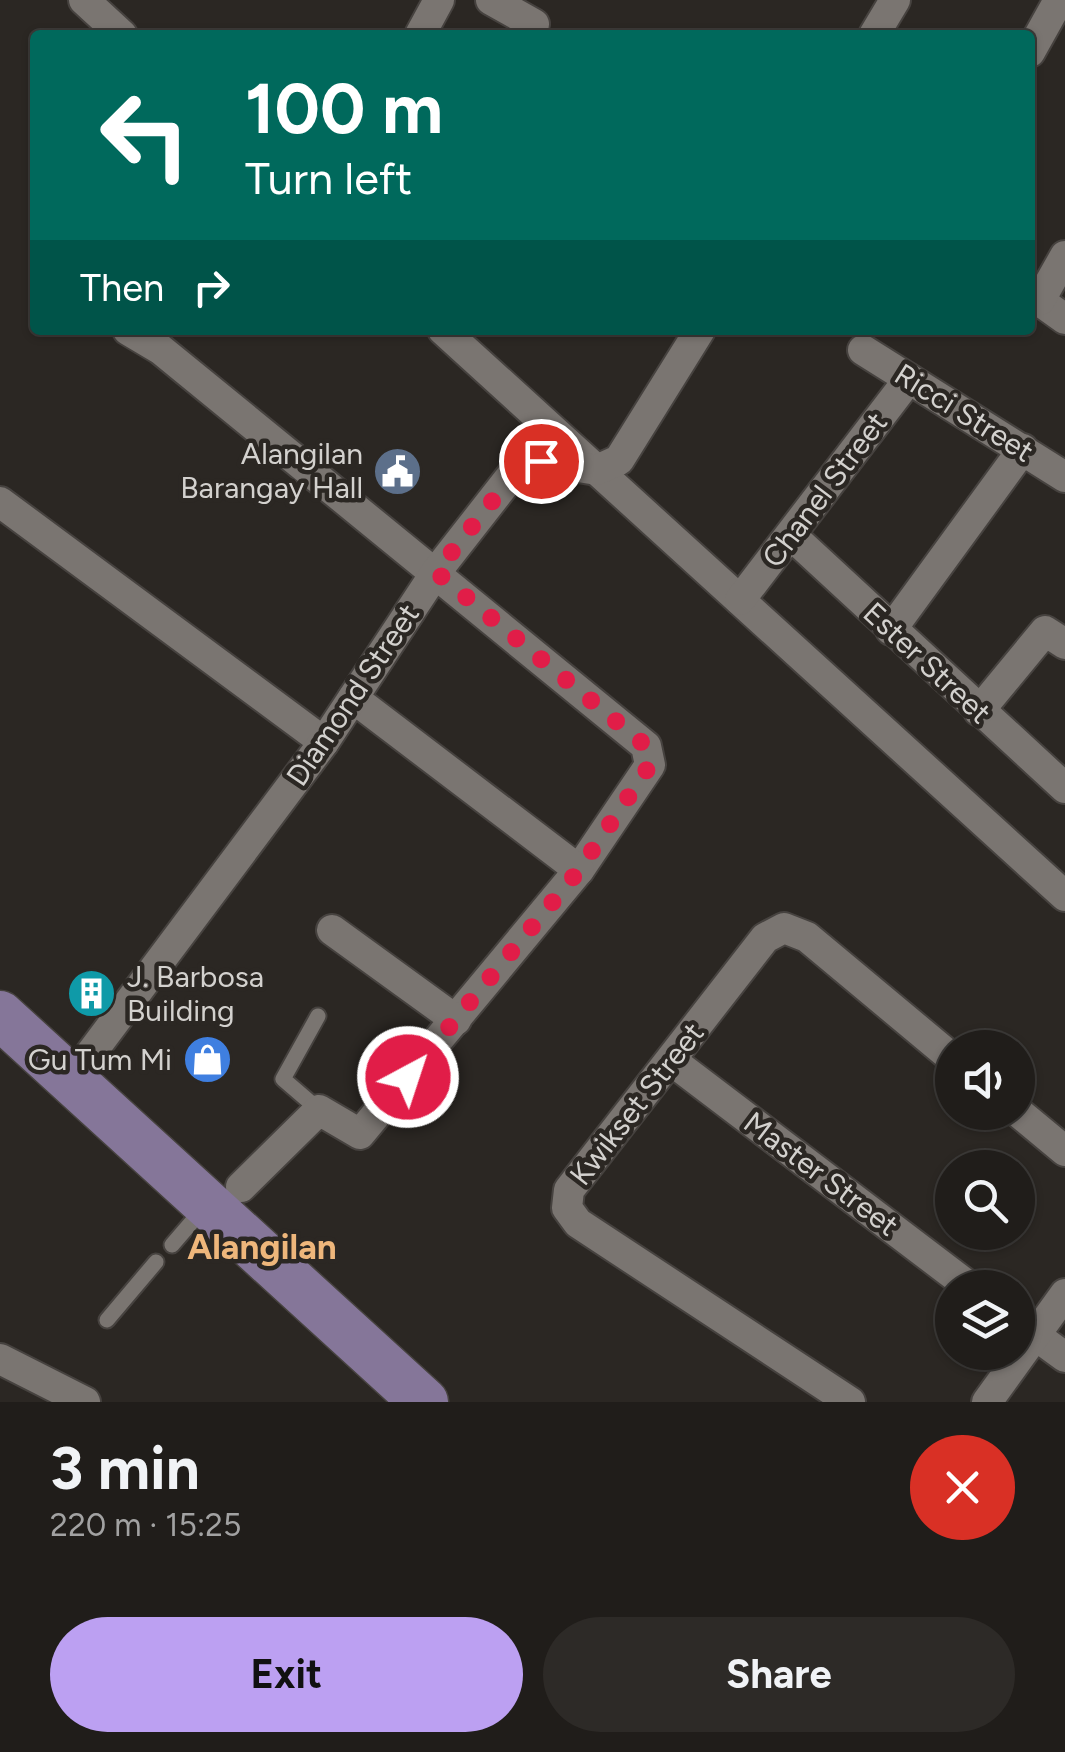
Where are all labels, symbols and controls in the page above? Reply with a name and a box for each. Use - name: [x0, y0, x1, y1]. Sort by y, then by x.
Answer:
- text: 100 m: [245, 66, 443, 151]
- icon: left: [80, 70, 210, 200]
- text: Turn left: [245, 151, 412, 205]
- icon: right: [184, 260, 239, 315]
- text: Then: [80, 265, 164, 311]
- street label: Ricci Street: [888, 355, 1040, 470]
- street label: Chanel Street: [754, 405, 895, 575]
- pin: [499, 419, 584, 504]
- icon: arrive: [514, 434, 569, 489]
- place label: Alangilan Barangay Hall: [180, 435, 363, 506]
- public building icon: Alangilan Barangay Hall: [372, 445, 424, 497]
- street label: Ester Street: [856, 594, 999, 731]
- street label: Diamond Street: [278, 597, 427, 793]
- place label: J. Barbosa Building: [127, 958, 264, 1029]
- building icon: J. Barbosa Building: [66, 968, 118, 1020]
- street label: Kwikset Street: [562, 1015, 712, 1192]
- position arrow: [356, 1025, 460, 1129]
- map controls: [935, 1030, 1035, 1370]
- button: sound: [935, 1030, 1035, 1130]
- shop icon: Gu Tum Mi: [181, 1034, 233, 1086]
- place label: Gu Tum Mi: [28, 1041, 172, 1078]
- street label: Master Street: [737, 1104, 906, 1244]
- button: search: [935, 1150, 1035, 1250]
- district label: Alangilan: [187, 1226, 337, 1268]
- button: layers: [935, 1270, 1035, 1370]
- text: 3 min: [50, 1432, 200, 1504]
- button: close: [910, 1435, 1015, 1540]
- text: 220 m · 15:25: [50, 1506, 241, 1544]
- button: Exit: [50, 1617, 523, 1732]
- button: Share: [543, 1617, 1015, 1732]

